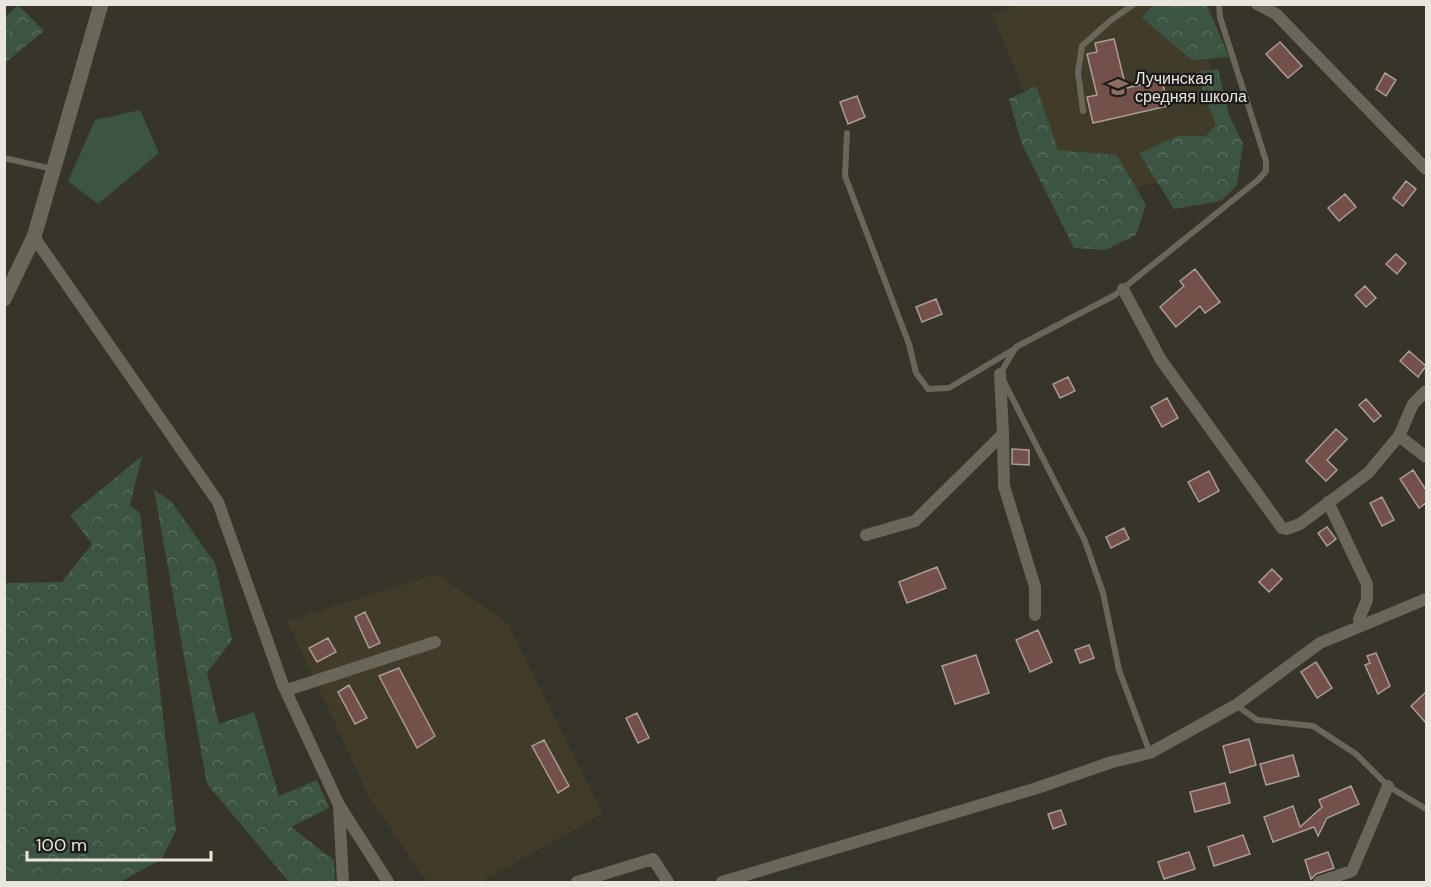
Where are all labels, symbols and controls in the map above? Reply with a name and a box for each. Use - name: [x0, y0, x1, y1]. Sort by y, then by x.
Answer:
- place label: Лучинская средняя школа: [1135, 68, 1247, 107]
- school or university icon: Лучинская средняя школа: [1106, 75, 1130, 99]
- scale bar: [27, 824, 212, 862]
- text: 100 m: [36, 833, 87, 857]

